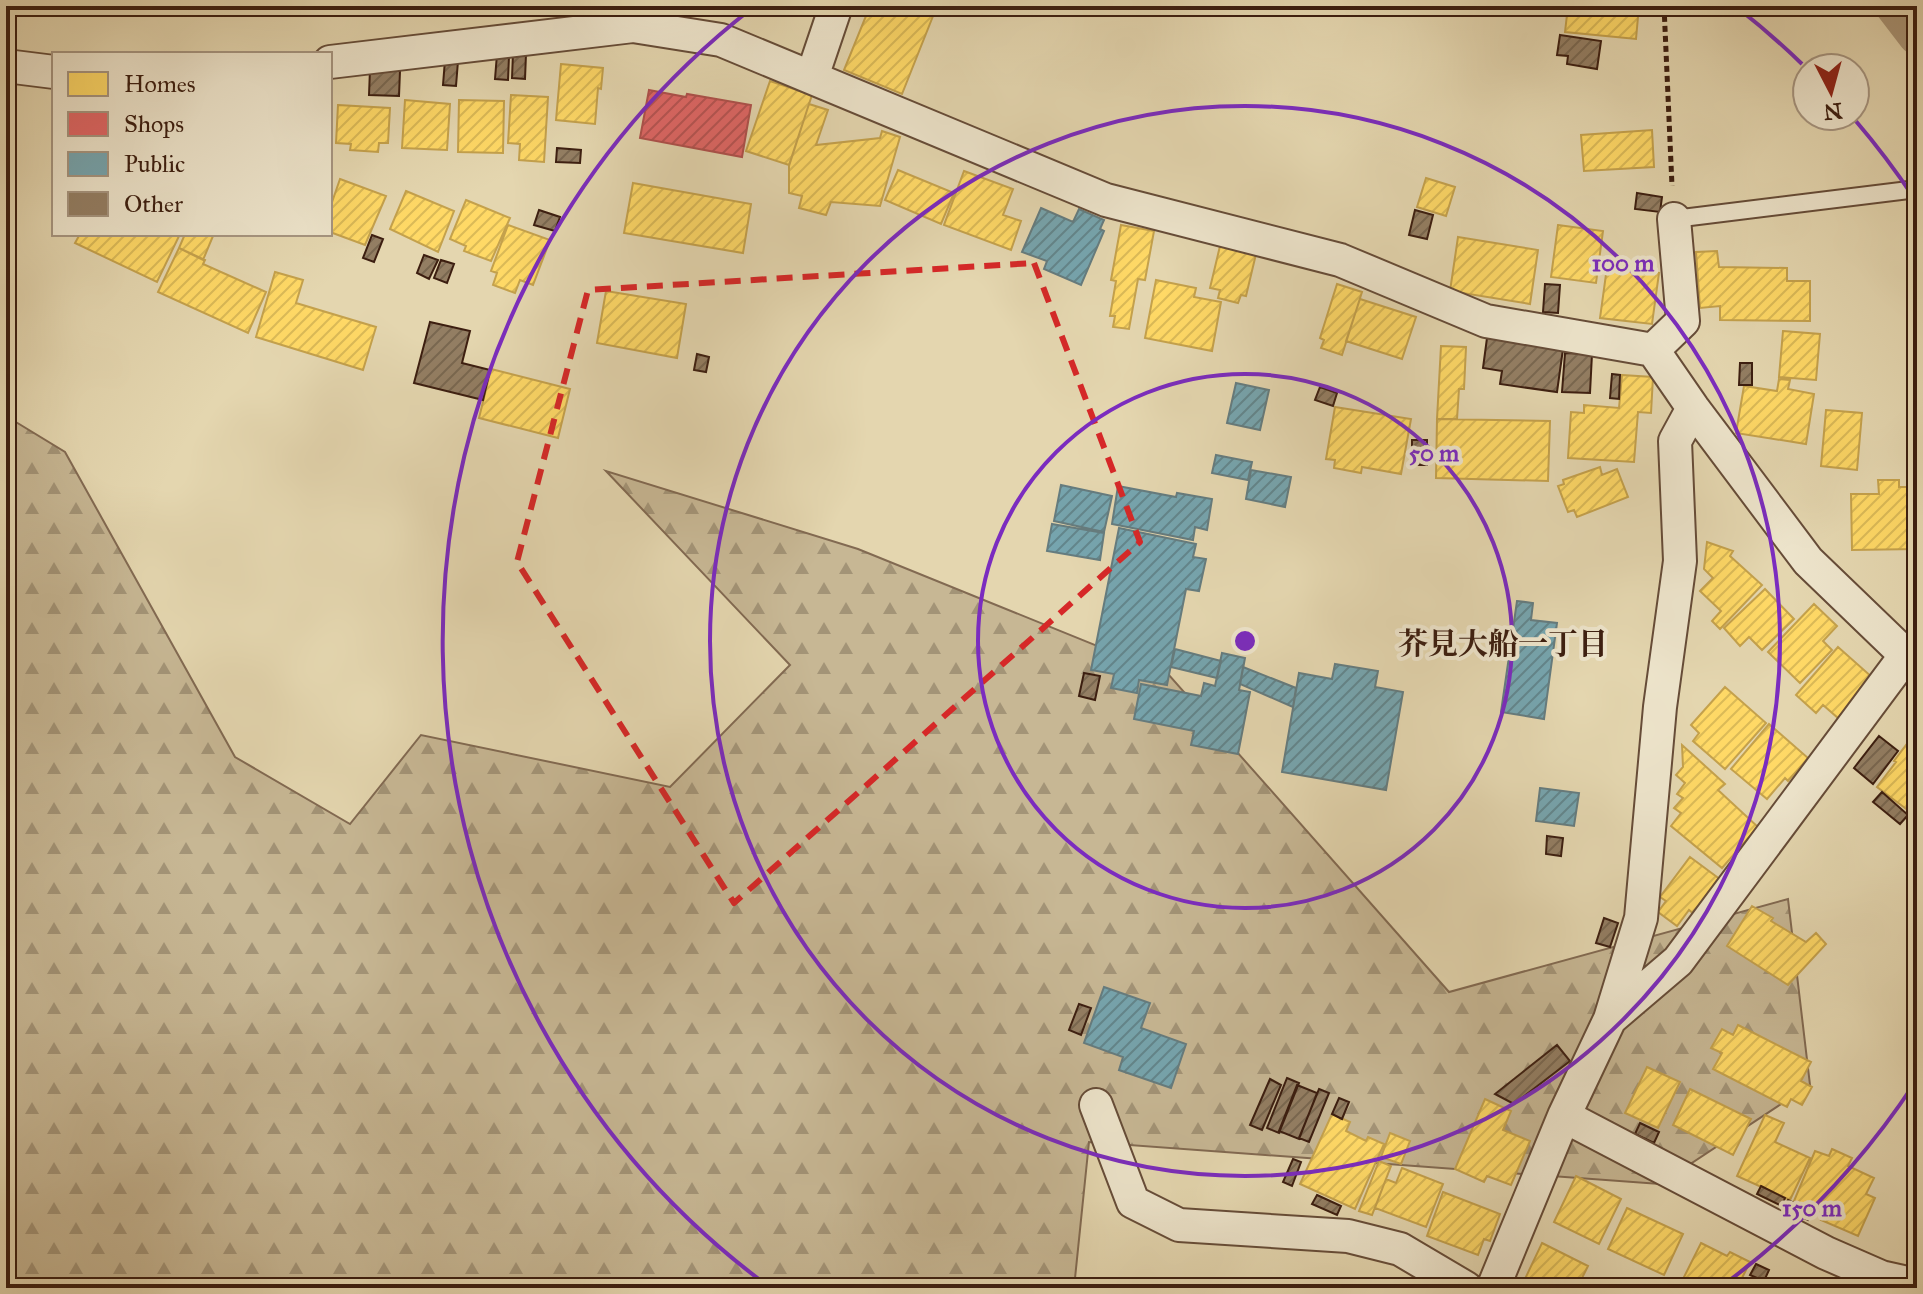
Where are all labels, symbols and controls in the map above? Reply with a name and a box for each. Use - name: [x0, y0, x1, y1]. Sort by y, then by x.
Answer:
- legend: [52, 52, 332, 236]
- north arrow: [1791, 52, 1871, 132]
- text: Homes: [124, 69, 196, 99]
- text: N: [1822, 97, 1844, 126]
- text: Shops: [124, 109, 184, 139]
- text: Public: [124, 149, 185, 179]
- text: Other: [124, 189, 183, 219]
- text: 100 m: [1592, 248, 1655, 278]
- text: 50 m: [1409, 438, 1460, 468]
- district label: 芥見大船一丁目: [1398, 626, 1608, 662]
- centre of rings: [1231, 627, 1259, 655]
- text: 150 m: [1782, 1193, 1843, 1223]

